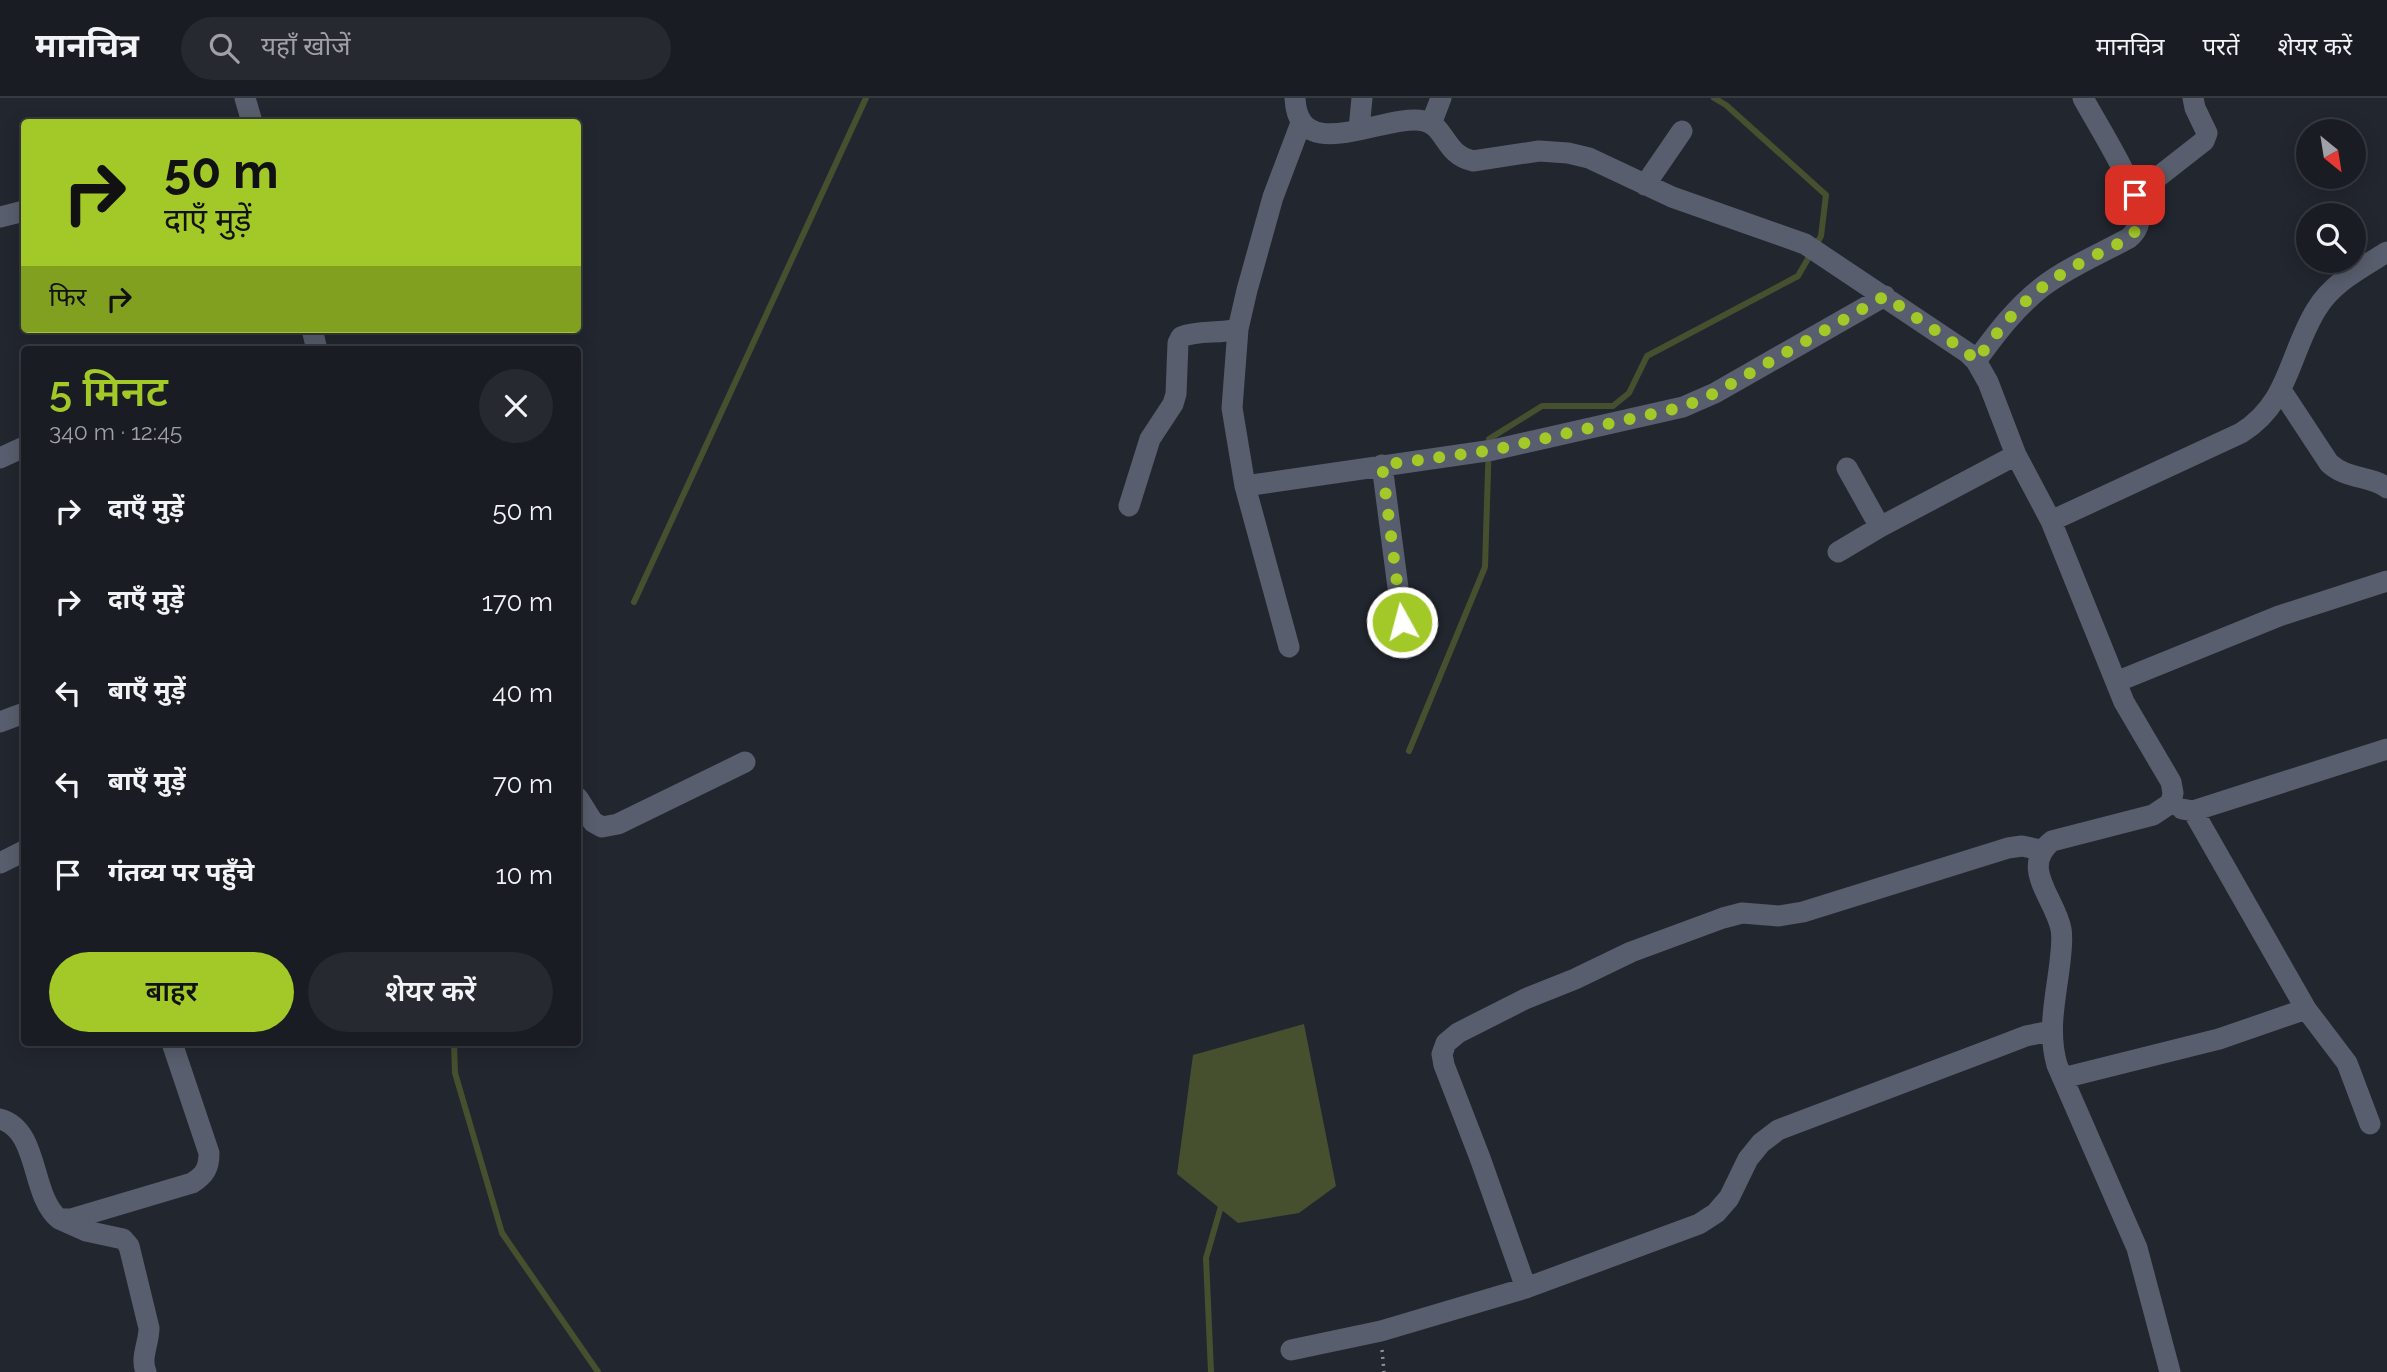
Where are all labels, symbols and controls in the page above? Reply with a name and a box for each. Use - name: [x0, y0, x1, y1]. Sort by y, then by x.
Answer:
- search box: [181, 17, 671, 80]
- text: मानचित्र: [35, 26, 139, 65]
- icon: search: [205, 29, 243, 67]
- text: यहाँ खोजें: [261, 31, 351, 61]
- text: मानचित्र: [2096, 32, 2164, 61]
- text: परतें: [2202, 32, 2240, 61]
- text: शेयर करें: [2278, 32, 2352, 61]
- north arrow: [2296, 119, 2366, 189]
- map controls: [2296, 119, 2366, 273]
- text: 50 m: [164, 142, 279, 199]
- icon: right: [49, 147, 140, 238]
- pin: [2105, 165, 2165, 225]
- icon: arrive: [2116, 176, 2154, 214]
- text: दाएँ मुड़ें: [164, 201, 251, 238]
- button: search: [2296, 203, 2366, 273]
- icon: right: [100, 280, 138, 318]
- text: फिर: [49, 282, 86, 312]
- text: 5 मिनट: [49, 367, 168, 416]
- button: close: [479, 369, 553, 443]
- text: 340 m · 12:45: [49, 418, 182, 445]
- icon: right: [49, 492, 87, 530]
- text: दाएँ मुड़ें: [108, 493, 184, 523]
- text: 50 m: [492, 496, 553, 526]
- icon: right: [49, 583, 87, 621]
- text: दाएँ मुड़ें: [108, 584, 184, 614]
- position arrow: [1365, 585, 1439, 659]
- text: 170 m: [482, 587, 553, 617]
- icon: left: [49, 674, 87, 712]
- text: बाएँ मुड़ें: [108, 675, 186, 705]
- text: 40 m: [492, 678, 553, 708]
- icon: left: [49, 765, 87, 803]
- text: बाएँ मुड़ें: [108, 766, 186, 796]
- text: 70 m: [493, 769, 553, 799]
- icon: arrive: [49, 856, 87, 894]
- text: गंतव्य पर पहुँचे: [108, 857, 254, 887]
- text: 10 m: [495, 860, 553, 890]
- button: बाहर: [49, 952, 294, 1032]
- button: शेयर करें: [308, 952, 553, 1032]

